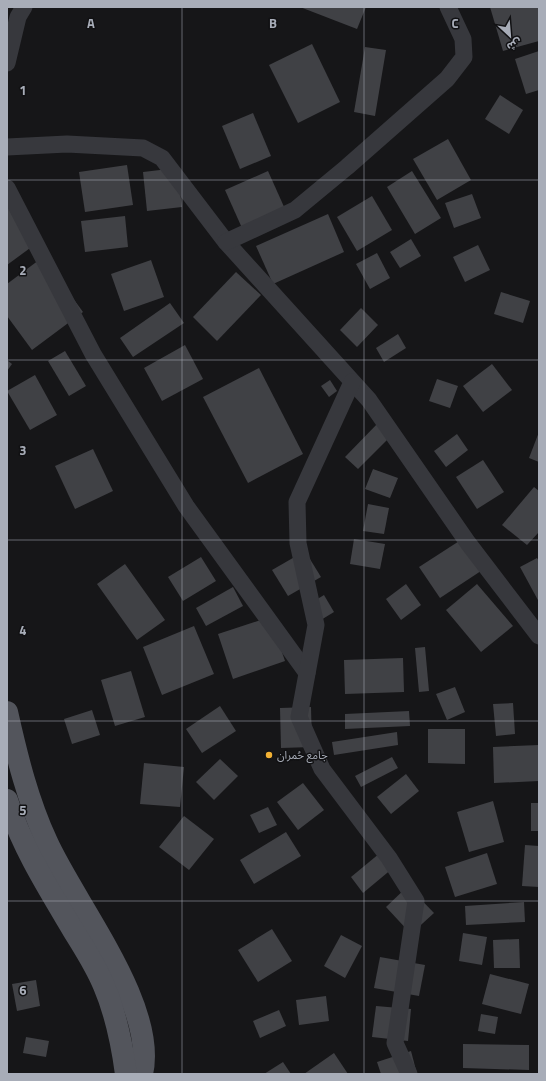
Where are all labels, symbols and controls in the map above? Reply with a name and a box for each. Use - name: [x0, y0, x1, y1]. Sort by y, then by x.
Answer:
- text: A: [87, 13, 95, 33]
- text: B: [269, 13, 277, 33]
- text: C: [451, 13, 459, 33]
- north arrow: [490, 16, 530, 56]
- text: ش: [504, 34, 525, 55]
- text: 1: [19, 80, 27, 100]
- text: 2: [19, 260, 27, 280]
- text: 3: [19, 440, 27, 460]
- text: 4: [19, 620, 27, 640]
- place label: جامع حُمران: [277, 747, 328, 763]
- marker: جامع حُمران: [264, 750, 274, 760]
- text: 5: [19, 800, 27, 820]
- text: 6: [19, 980, 27, 1000]

